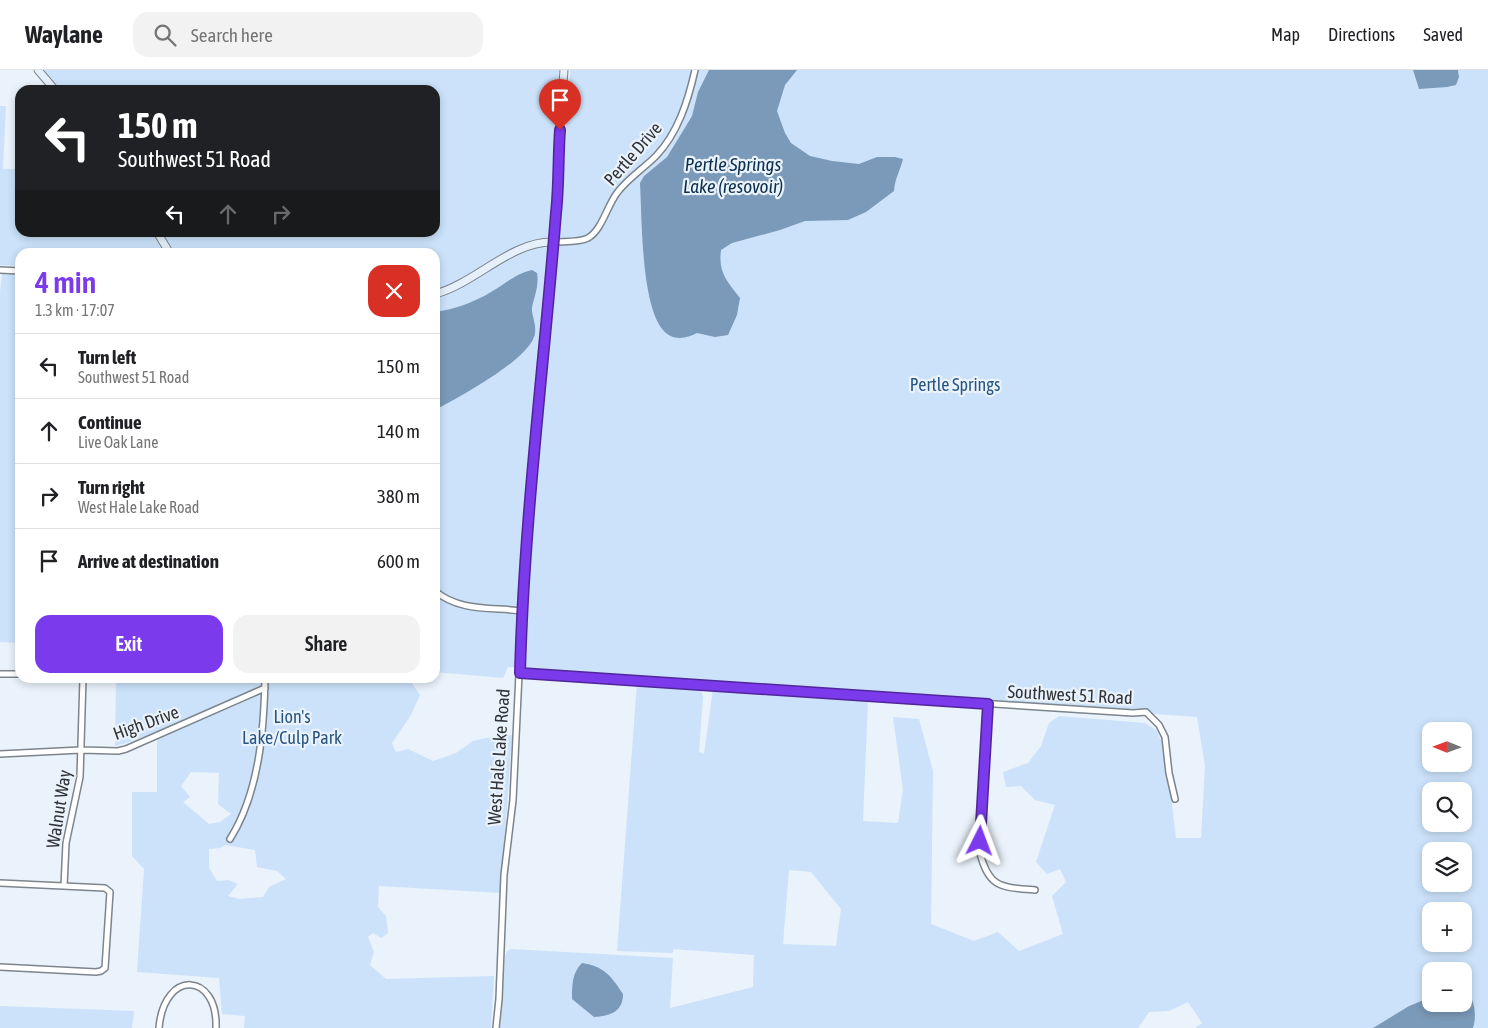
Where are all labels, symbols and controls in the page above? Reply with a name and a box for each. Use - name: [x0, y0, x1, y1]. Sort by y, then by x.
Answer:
- search box: [133, 12, 483, 57]
- text: Waylane: [25, 21, 103, 48]
- icon: search: [151, 21, 179, 49]
- text: Search here: [191, 24, 273, 46]
- text: Map: [1271, 24, 1300, 45]
- text: Directions: [1328, 24, 1395, 45]
- text: Saved: [1423, 24, 1463, 45]
- pin: [539, 79, 581, 130]
- icon: arrive: [546, 86, 574, 114]
- icon: left: [35, 105, 100, 170]
- text: 150 m: [118, 105, 197, 145]
- street label: Pertle Drive: [599, 118, 666, 190]
- text: Southwest 51 Road: [118, 146, 271, 172]
- water label: Pertle Springs Lake (resovoir): [683, 153, 783, 197]
- icon: left: [161, 200, 189, 228]
- icon: ahead: [214, 200, 242, 228]
- icon: right: [267, 200, 295, 228]
- text: 4 min: [35, 265, 96, 299]
- button: close: [368, 265, 420, 317]
- text: 1.3 km · 17:07: [35, 301, 115, 319]
- text: Turn left: [78, 346, 136, 368]
- icon: left: [35, 352, 63, 380]
- text: 150 m: [377, 355, 420, 377]
- text: Southwest 51 Road: [78, 368, 189, 386]
- park label: Pertle Springs: [910, 374, 1000, 395]
- text: Continue: [78, 411, 142, 433]
- icon: ahead: [35, 417, 63, 445]
- text: 140 m: [377, 420, 420, 442]
- text: Live Oak Lane: [78, 433, 158, 451]
- text: Turn right: [78, 476, 145, 498]
- icon: right: [35, 482, 63, 510]
- text: 380 m: [377, 485, 420, 507]
- text: West Hale Lake Road: [78, 498, 199, 516]
- icon: arrive: [35, 547, 63, 575]
- text: Arrive at destination: [78, 550, 219, 572]
- text: 600 m: [377, 550, 420, 572]
- button: Exit: [35, 615, 223, 673]
- button: Share: [233, 615, 420, 673]
- street label: Southwest 51 Road: [1007, 681, 1133, 708]
- street label: West Hale Lake Road: [483, 688, 514, 826]
- street label: High Drive: [110, 701, 182, 744]
- park label: Lion's Lake/Culp Park: [242, 706, 342, 748]
- north arrow: [1422, 722, 1472, 772]
- map controls: [1422, 722, 1472, 1012]
- street label: Walnut Way: [42, 768, 75, 850]
- button: search: [1422, 782, 1472, 832]
- position arrow: [953, 814, 1005, 866]
- button: layers: [1422, 842, 1472, 892]
- button: +: [1422, 902, 1472, 952]
- button: −: [1422, 962, 1472, 1012]

